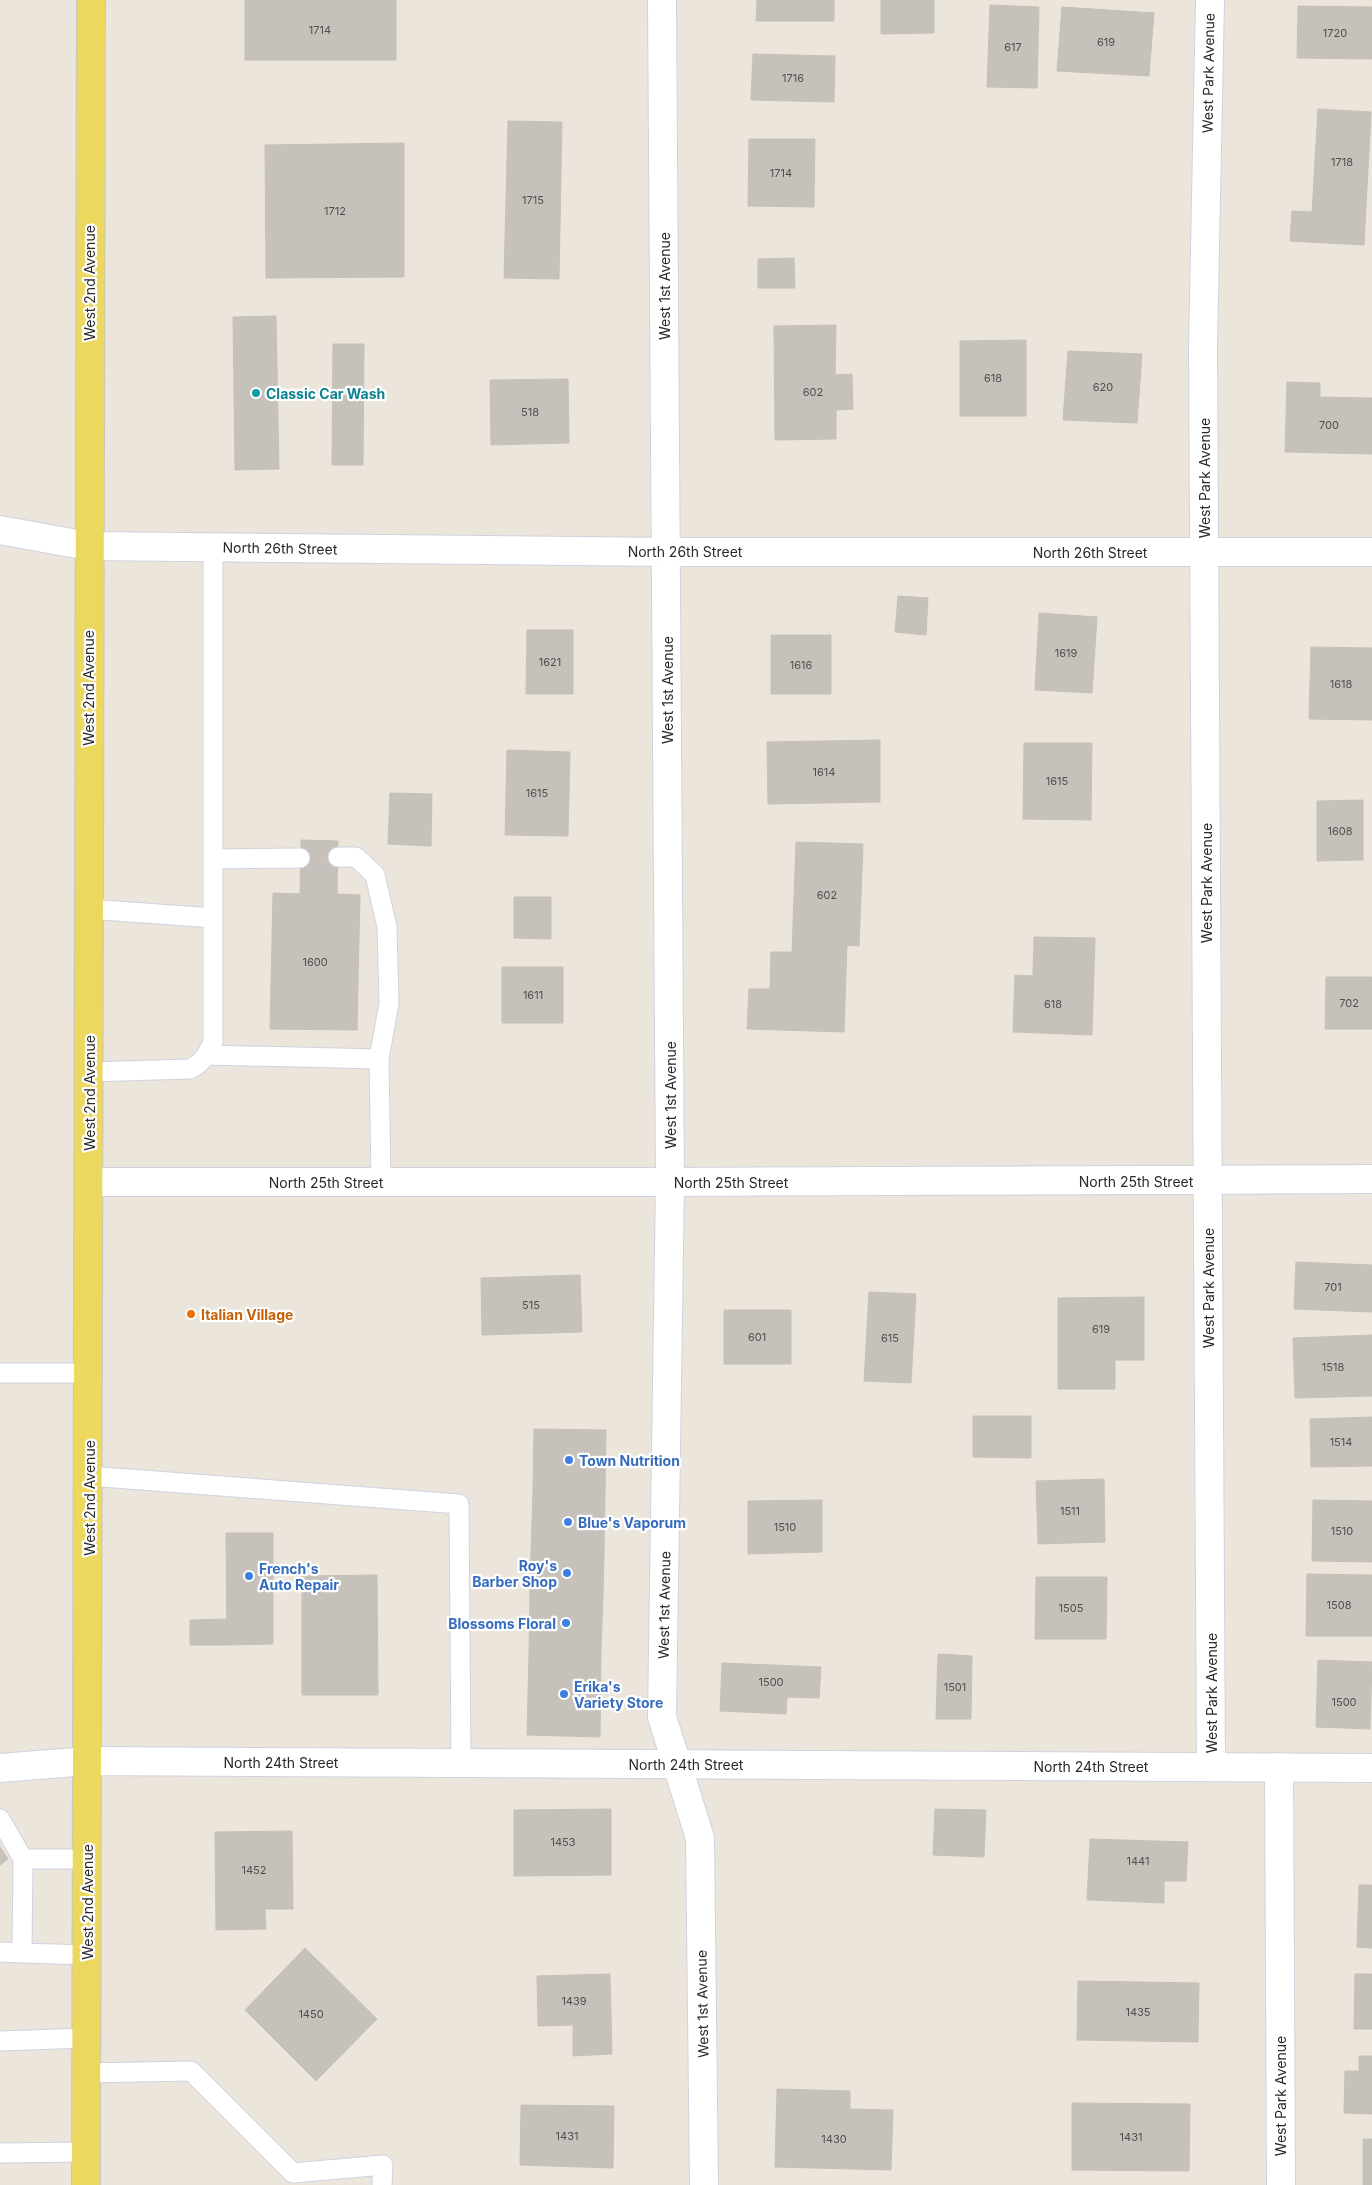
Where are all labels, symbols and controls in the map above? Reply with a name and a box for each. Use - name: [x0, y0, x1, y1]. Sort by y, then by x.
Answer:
- street label: West Park Avenue: [1198, 13, 1218, 133]
- house number: 1714: [309, 23, 331, 37]
- house number: 1720: [1323, 26, 1347, 40]
- house number: 619: [1097, 35, 1115, 49]
- house number: 617: [1004, 40, 1022, 54]
- house number: 1716: [782, 71, 804, 85]
- house number: 1718: [1331, 155, 1353, 169]
- house number: 1714: [770, 166, 792, 180]
- house number: 1715: [522, 193, 544, 207]
- house number: 1712: [324, 204, 346, 218]
- street label: West 2nd Avenue: [81, 225, 98, 341]
- street label: West 1st Avenue: [656, 232, 673, 340]
- house number: 618: [984, 371, 1002, 385]
- house number: 620: [1093, 380, 1113, 394]
- place label: Classic Car Wash: [266, 385, 385, 402]
- house number: 602: [803, 385, 823, 399]
- marker: Classic Car Wash: [250, 387, 262, 399]
- house number: 518: [521, 405, 539, 419]
- street label: West Park Avenue: [1196, 418, 1213, 538]
- house number: 700: [1319, 418, 1339, 432]
- street label: North 26th Street: [222, 538, 338, 558]
- street label: North 26th Street: [628, 543, 743, 560]
- street label: North 26th Street: [1033, 544, 1148, 561]
- street label: West 2nd Avenue: [80, 630, 97, 746]
- street label: West 1st Avenue: [659, 636, 676, 744]
- house number: 1619: [1055, 646, 1077, 660]
- house number: 1621: [539, 655, 561, 669]
- house number: 1616: [790, 658, 812, 672]
- house number: 1618: [1330, 677, 1352, 691]
- house number: 1614: [813, 765, 835, 779]
- house number: 1615: [1046, 774, 1069, 788]
- house number: 1615: [526, 786, 549, 800]
- street label: West Park Avenue: [1198, 823, 1215, 943]
- house number: 1608: [1327, 824, 1353, 838]
- house number: 602: [817, 888, 837, 902]
- house number: 1600: [302, 955, 328, 969]
- house number: 1611: [523, 988, 543, 1002]
- house number: 702: [1339, 996, 1359, 1010]
- house number: 618: [1044, 997, 1062, 1011]
- street label: West 2nd Avenue: [81, 1035, 98, 1151]
- street label: West 1st Avenue: [662, 1041, 679, 1149]
- street label: North 25th Street: [1079, 1173, 1194, 1190]
- street label: North 25th Street: [269, 1174, 384, 1191]
- street label: North 25th Street: [674, 1174, 789, 1191]
- street label: West Park Avenue: [1200, 1228, 1217, 1348]
- house number: 701: [1324, 1280, 1342, 1294]
- house number: 515: [522, 1298, 540, 1312]
- place label: Italian Village: [201, 1306, 293, 1323]
- marker: Italian Village: [185, 1308, 197, 1320]
- house number: 619: [1092, 1322, 1110, 1336]
- house number: 601: [748, 1330, 766, 1344]
- house number: 615: [881, 1331, 899, 1345]
- house number: 1518: [1322, 1360, 1344, 1374]
- house number: 1514: [1330, 1435, 1352, 1449]
- street label: West 2nd Avenue: [81, 1440, 98, 1556]
- place label: Town Nutrition: [579, 1452, 680, 1469]
- marker: Town Nutrition: [563, 1454, 575, 1466]
- house number: 1511: [1060, 1504, 1080, 1518]
- place label: Blue's Vaporum: [578, 1514, 686, 1531]
- marker: Blue's Vaporum: [562, 1516, 574, 1528]
- house number: 1510: [774, 1520, 796, 1534]
- house number: 1510: [1331, 1524, 1353, 1538]
- street label: West 1st Avenue: [655, 1551, 673, 1659]
- place label: Roy's Barber Shop: [472, 1557, 557, 1590]
- place label: French's Auto Repair: [259, 1560, 339, 1593]
- marker: Roy's Barber Shop: [561, 1567, 573, 1579]
- marker: French's Auto Repair: [243, 1570, 255, 1582]
- house number: 1508: [1327, 1598, 1352, 1612]
- house number: 1505: [1059, 1601, 1084, 1615]
- place label: Blossoms Floral: [448, 1615, 556, 1632]
- marker: Blossoms Floral: [560, 1617, 572, 1629]
- street label: West Park Avenue: [1203, 1633, 1220, 1753]
- house number: 1500: [758, 1675, 784, 1689]
- place label: Erika's Variety Store: [574, 1678, 663, 1711]
- house number: 1501: [944, 1680, 966, 1694]
- marker: Erika's Variety Store: [558, 1688, 570, 1700]
- house number: 1500: [1331, 1695, 1357, 1709]
- street label: North 24th Street: [224, 1754, 339, 1771]
- street label: North 24th Street: [629, 1756, 744, 1773]
- street label: North 24th Street: [1034, 1758, 1149, 1775]
- house number: 1453: [550, 1835, 576, 1849]
- street label: West 2nd Avenue: [79, 1844, 96, 1960]
- house number: 1441: [1127, 1854, 1149, 1868]
- house number: 1452: [242, 1863, 266, 1877]
- street label: West 1st Avenue: [693, 1950, 711, 2058]
- house number: 1439: [561, 1994, 587, 2008]
- house number: 1435: [1125, 2005, 1151, 2019]
- house number: 1450: [298, 2007, 324, 2021]
- street label: West Park Avenue: [1272, 2036, 1289, 2156]
- house number: 1431: [556, 2129, 578, 2143]
- house number: 1431: [1120, 2130, 1142, 2144]
- house number: 1430: [821, 2132, 847, 2146]

